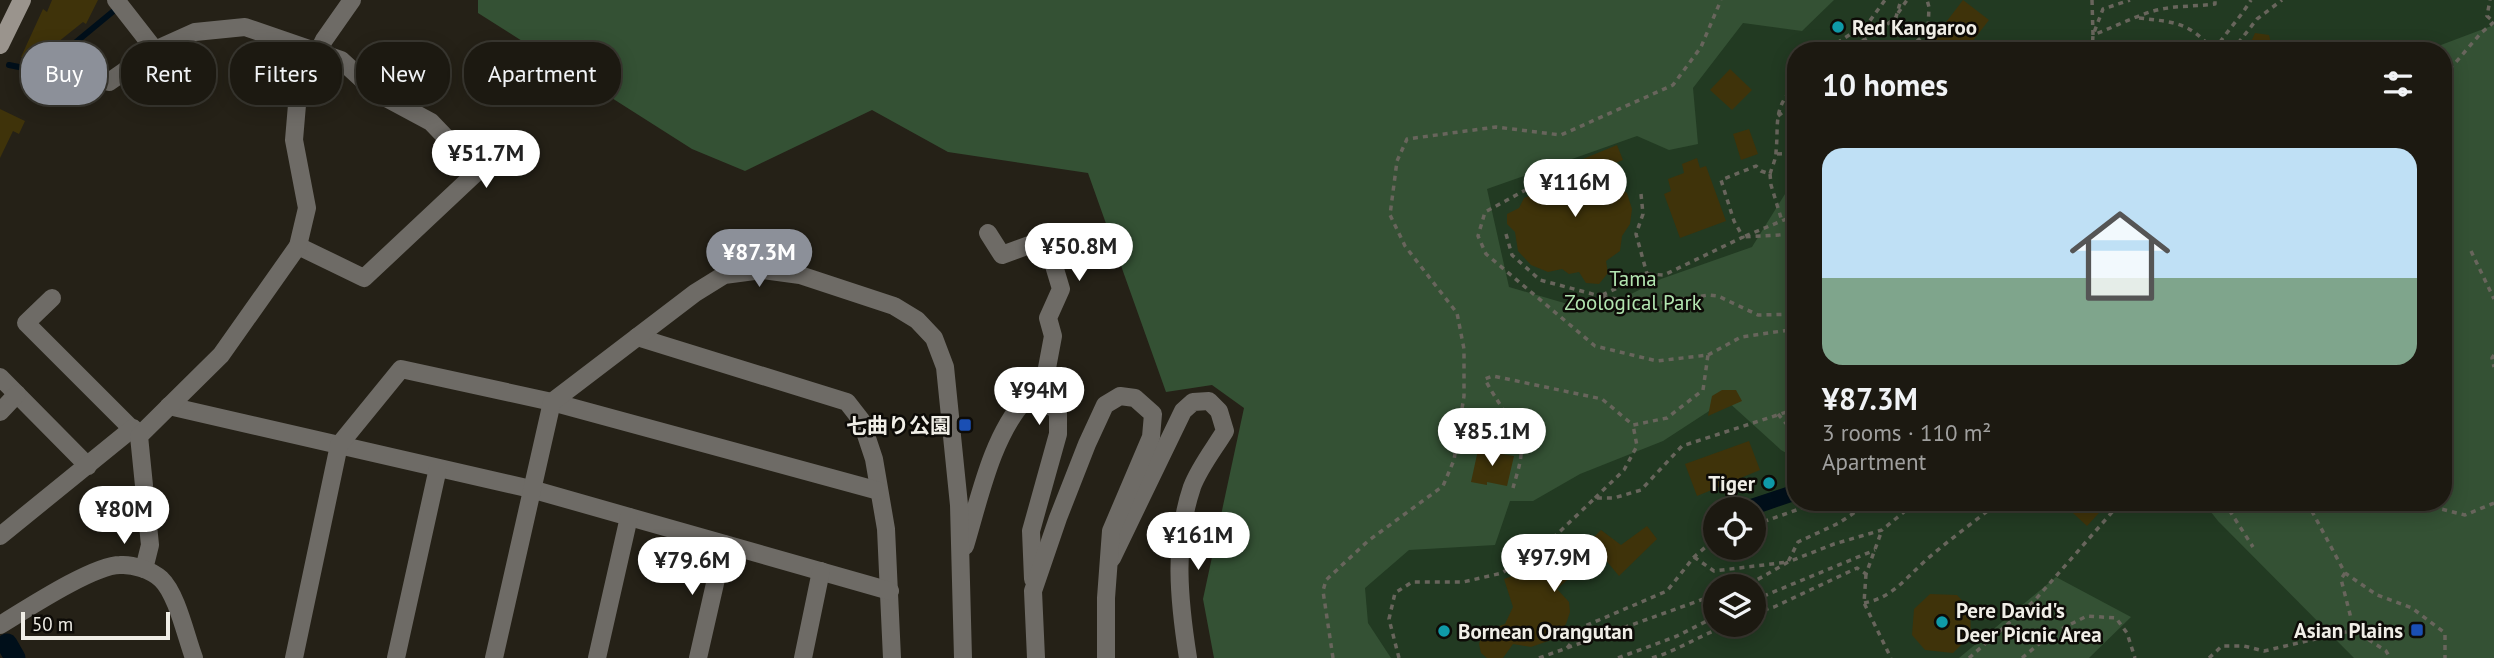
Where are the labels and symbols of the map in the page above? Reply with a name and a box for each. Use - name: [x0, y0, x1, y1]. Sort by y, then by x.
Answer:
- place label: Red Kangaroo: [1852, 14, 1977, 41]
- marker: Red Kangaroo: [1830, 19, 1846, 35]
- pin: ¥51.7M: [429, 130, 543, 190]
- pin: ¥116M: [1526, 160, 1624, 219]
- pin: ¥50.8M: [1022, 224, 1136, 283]
- pin: ¥87.3M: [702, 230, 816, 289]
- park label: Tama Zoological Park: [1564, 265, 1702, 316]
- pin: ¥94M: [998, 368, 1080, 427]
- pin: ¥85.1M: [1435, 408, 1549, 468]
- place label: 七曲り公園: [846, 412, 951, 439]
- marker: 七曲り公園: [957, 417, 973, 433]
- place label: Tiger: [1708, 470, 1756, 497]
- marker: Tiger: [1761, 475, 1777, 491]
- pin: ¥80M: [83, 486, 165, 546]
- pin: ¥161M: [1149, 512, 1247, 572]
- pin: ¥97.9M: [1497, 534, 1611, 594]
- pin: ¥79.6M: [635, 538, 749, 597]
- place label: Pere David's Deer Picnic Area: [1956, 597, 2102, 648]
- scale bar: [21, 609, 170, 641]
- marker: Pere David's Deer Picnic Area: [1934, 614, 1950, 630]
- place label: Asian Plains: [2294, 617, 2403, 644]
- place label: Bornean Orangutan: [1458, 618, 1633, 645]
- marker: Asian Plains: [2409, 622, 2425, 638]
- marker: Bornean Orangutan: [1436, 623, 1452, 639]

